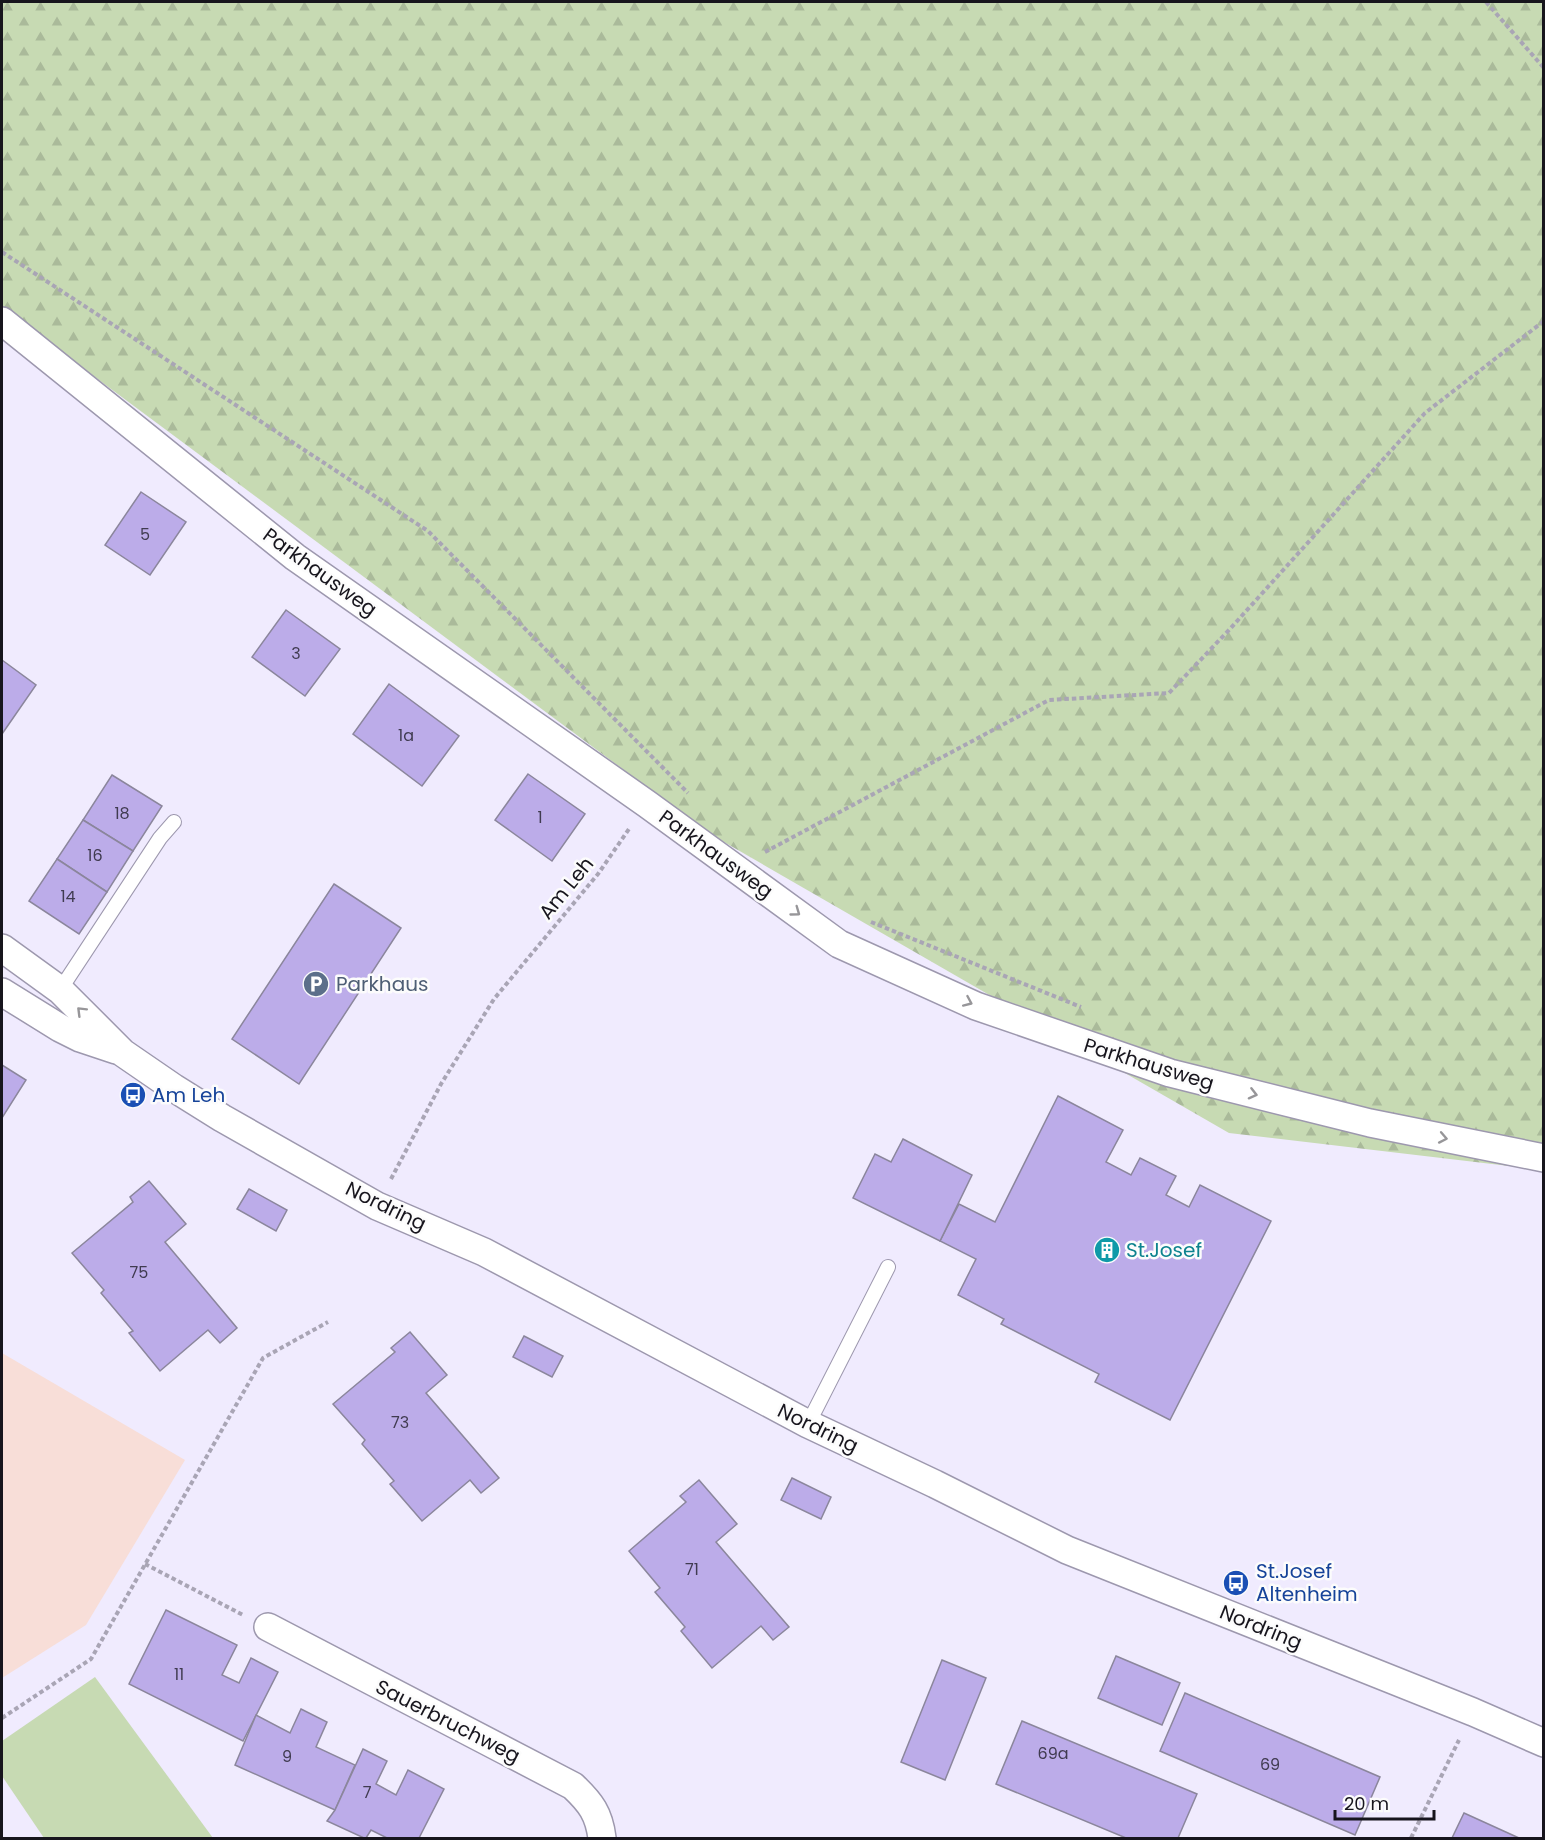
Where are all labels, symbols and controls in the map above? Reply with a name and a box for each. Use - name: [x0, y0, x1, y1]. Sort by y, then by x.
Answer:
- street label: Parkhausweg: [257, 521, 383, 623]
- house number: 5: [140, 523, 150, 546]
- house number: 3: [291, 642, 301, 665]
- house number: 1a: [398, 724, 414, 747]
- house number: 18: [114, 802, 130, 825]
- street label: Parkhausweg: [653, 803, 779, 905]
- house number: 1: [537, 806, 543, 829]
- house number: 16: [87, 844, 103, 867]
- street label: Am Leh: [532, 851, 600, 925]
- house number: 14: [60, 885, 76, 908]
- one-way arrow: [790, 905, 801, 916]
- parking icon: Parkhaus: [301, 969, 331, 999]
- place label: Parkhaus: [336, 970, 428, 998]
- one-way arrow: [962, 995, 973, 1007]
- one-way arrow: [78, 1008, 89, 1019]
- street label: Parkhausweg: [1080, 1031, 1218, 1097]
- bus stop icon: Am Leh: [118, 1080, 148, 1110]
- place label: Am Leh: [152, 1081, 225, 1109]
- one-way arrow: [1248, 1087, 1258, 1100]
- one-way arrow: [1438, 1131, 1448, 1144]
- street label: Nordring: [341, 1174, 431, 1238]
- building icon: St.Josef: [1092, 1235, 1122, 1265]
- place label: St.Josef: [1126, 1236, 1202, 1264]
- house number: 75: [130, 1261, 148, 1284]
- street label: Nordring: [773, 1396, 863, 1460]
- house number: 73: [391, 1411, 409, 1434]
- place label: St.Josef Altenheim: [1256, 1557, 1358, 1608]
- house number: 71: [685, 1558, 699, 1581]
- bus stop icon: St.Josef Altenheim: [1221, 1568, 1251, 1598]
- street label: Nordring: [1216, 1598, 1306, 1656]
- house number: 11: [174, 1663, 184, 1686]
- street label: Sauerbruchweg: [371, 1672, 525, 1770]
- house number: 69a: [1037, 1742, 1069, 1765]
- house number: 9: [282, 1745, 292, 1768]
- house number: 69: [1260, 1753, 1280, 1776]
- house number: 7: [363, 1781, 372, 1804]
- scale bar: [1335, 1783, 1434, 1821]
- text: 20 m: [1344, 1791, 1389, 1816]

